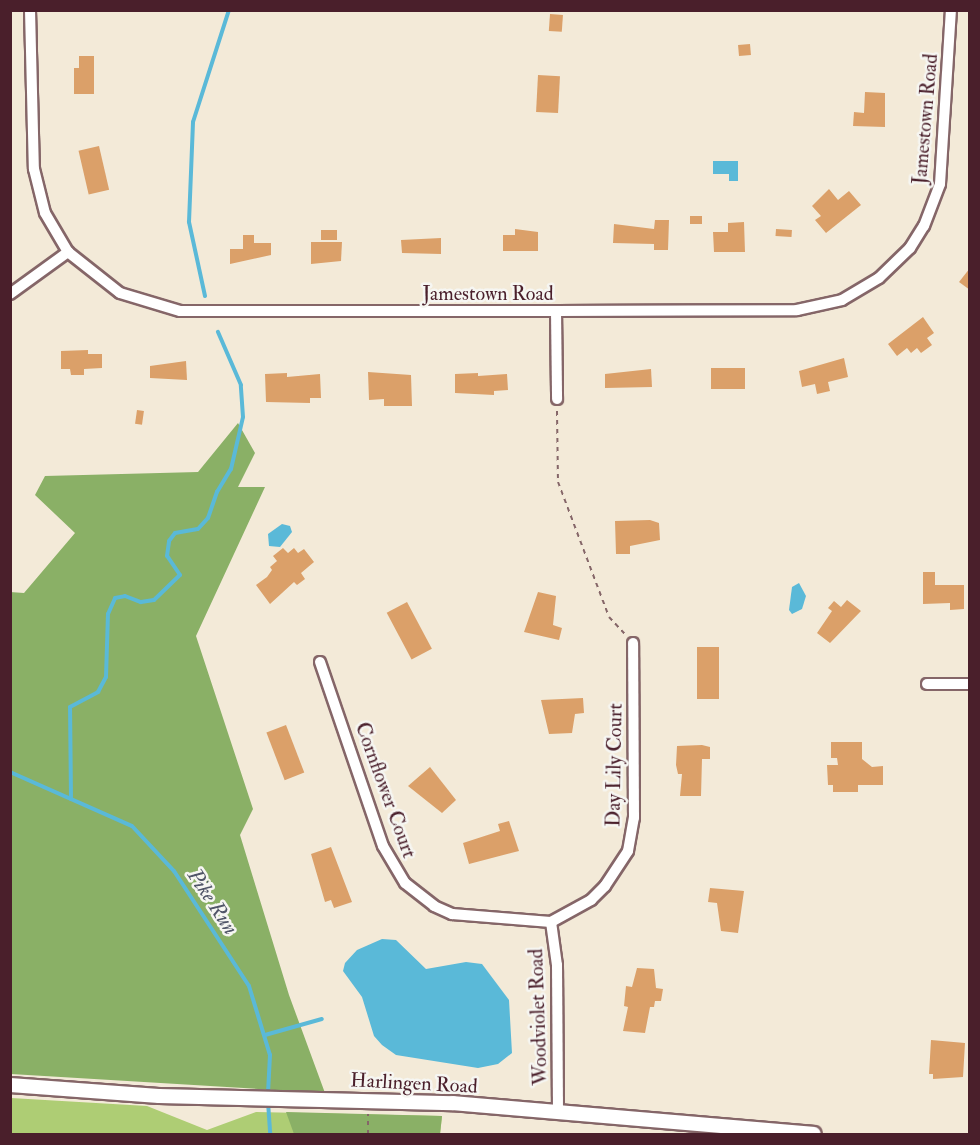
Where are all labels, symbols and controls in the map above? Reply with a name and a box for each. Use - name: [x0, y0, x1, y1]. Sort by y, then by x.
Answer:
- street label: Jamestown Road: [907, 53, 943, 185]
- street label: Jamestown Road: [422, 281, 554, 305]
- street label: Day Lily Court: [601, 703, 627, 827]
- street label: Cornflower Court: [350, 719, 422, 861]
- water label: Pike Run: [181, 864, 243, 940]
- street label: Woodviolet Road: [524, 948, 552, 1086]
- street label: Harlingen Road: [350, 1068, 478, 1098]

